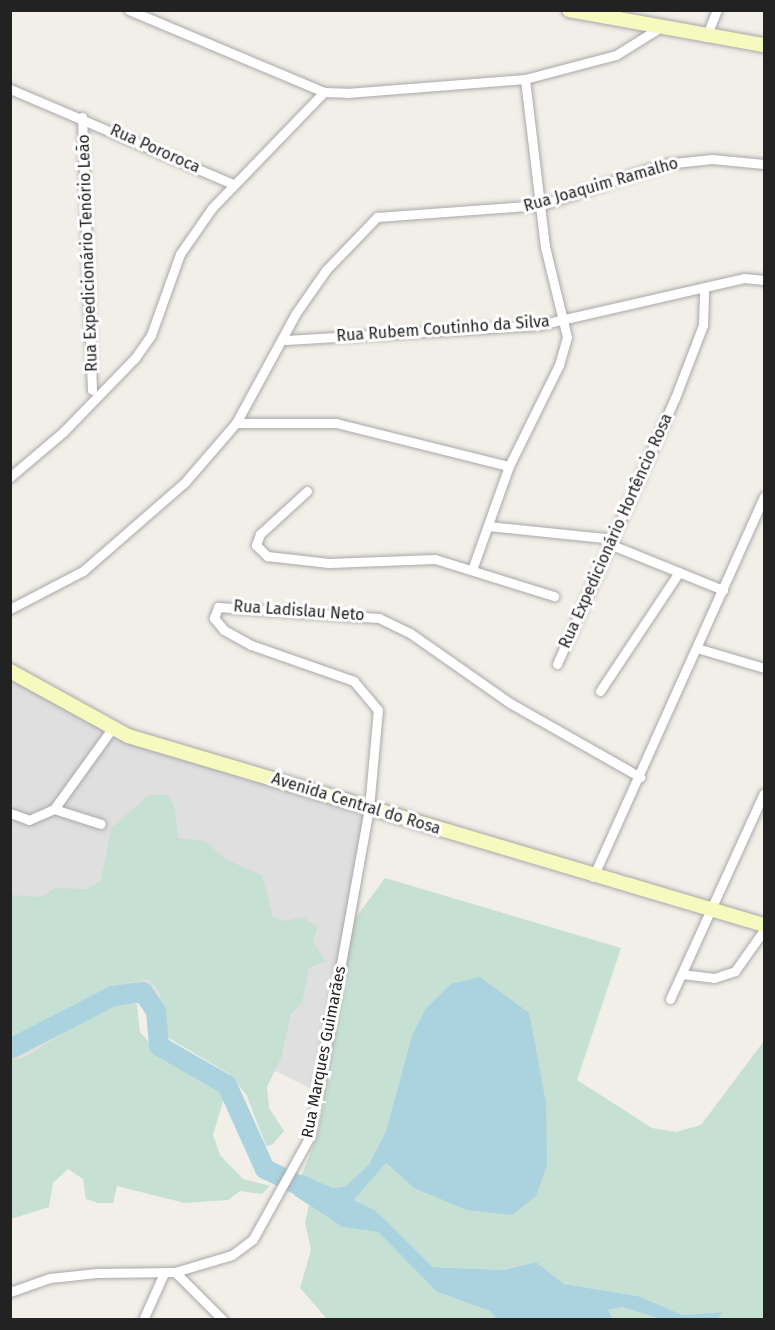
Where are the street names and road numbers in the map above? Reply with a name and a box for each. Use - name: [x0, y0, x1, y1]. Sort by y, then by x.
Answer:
- street label: Rua Pororoca: [107, 121, 203, 177]
- street label: Rua Expedicionário Tenório Leão: [74, 134, 102, 372]
- street label: Rua Joaquim Ramalho: [521, 154, 681, 216]
- street label: Rua Rubem Coutinho da Silva: [336, 312, 550, 346]
- street label: Rua Expedicionário Hortêncio Rosa: [555, 411, 677, 651]
- street label: Rua Ladislau Neto: [233, 597, 365, 625]
- street label: Avenida Central do Rosa: [269, 769, 443, 839]
- street label: Rua Marques Guimarães: [298, 964, 350, 1140]

